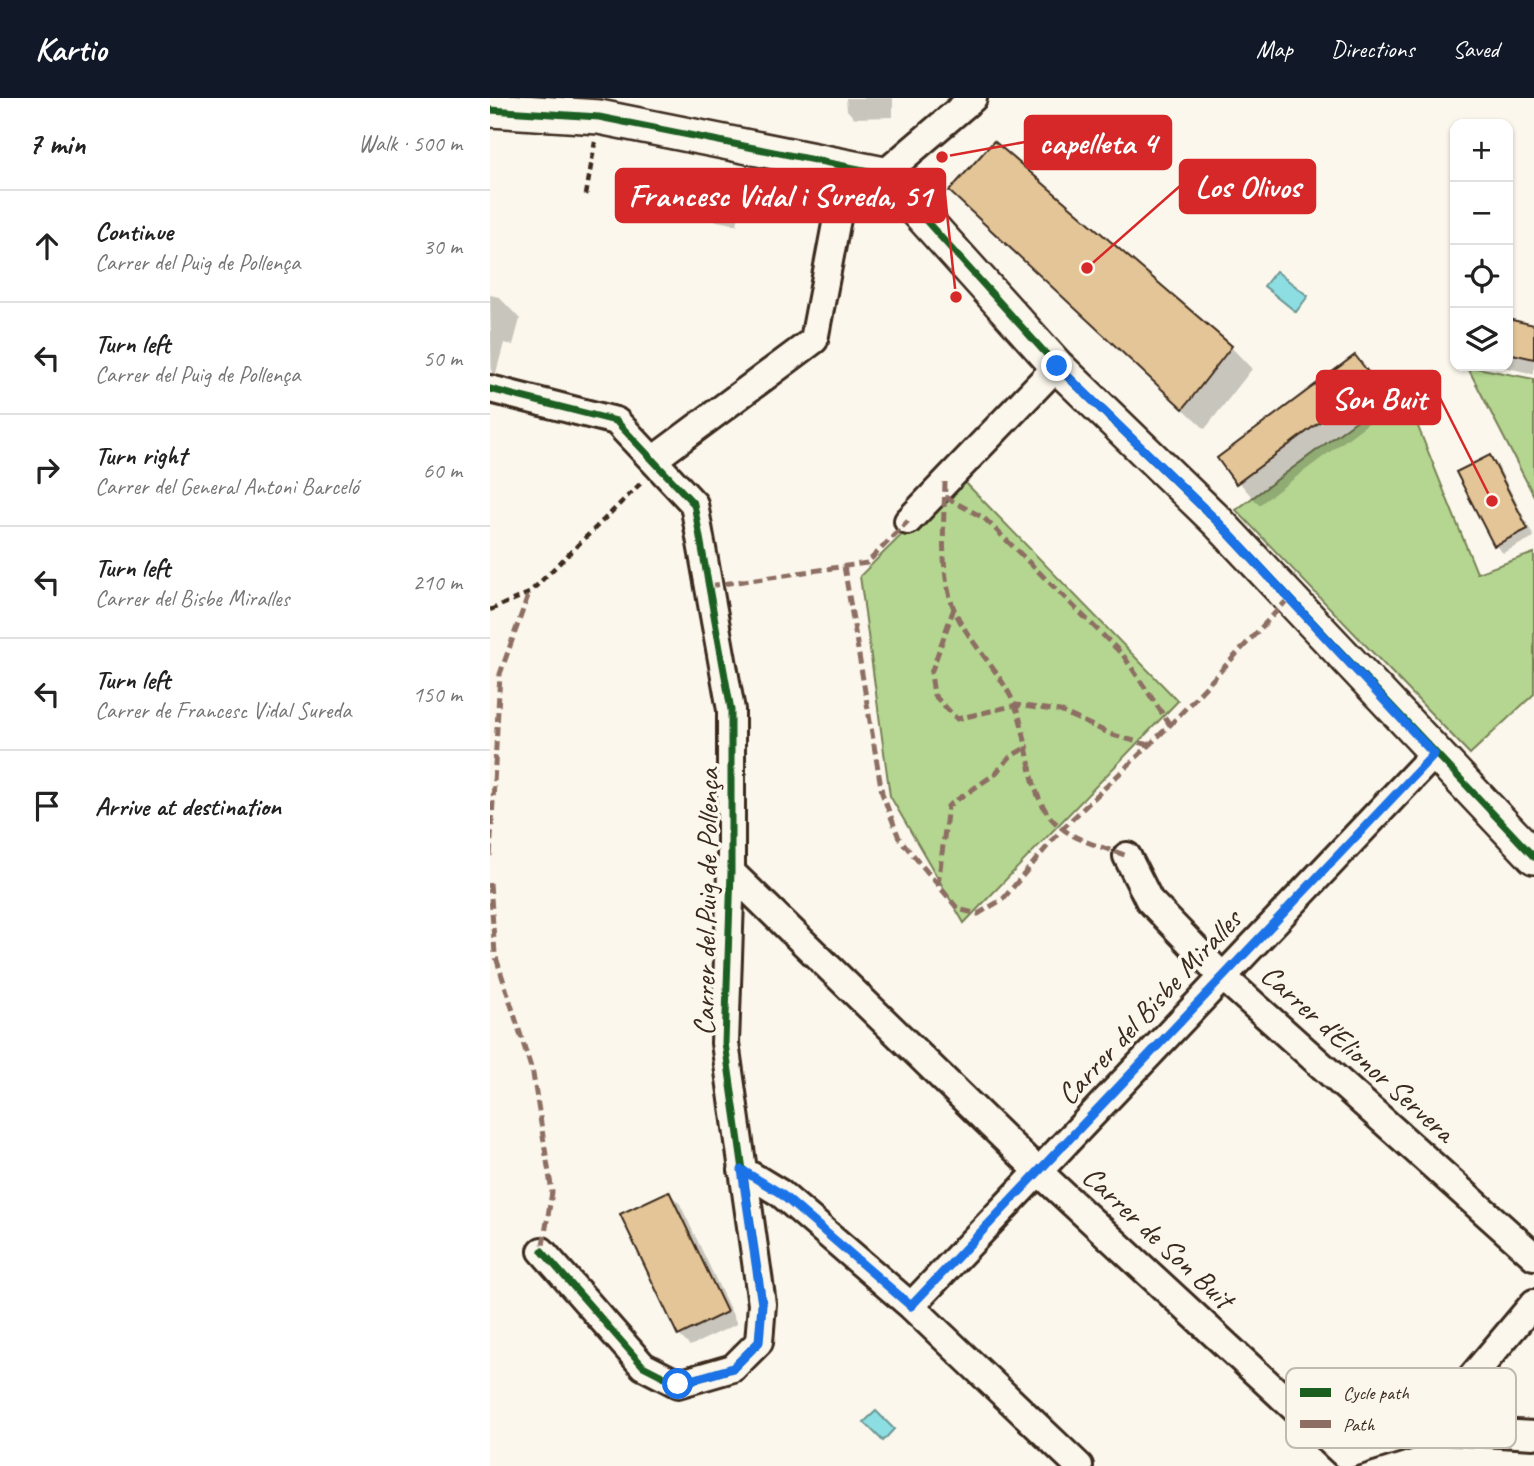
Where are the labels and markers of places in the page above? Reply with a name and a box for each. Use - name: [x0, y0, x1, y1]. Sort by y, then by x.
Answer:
- callout: capelleta 4: [1025, 116, 1171, 169]
- callout: Los Olivos: [1180, 160, 1315, 213]
- callout: Francesc Vidal i Sureda, 51: [616, 169, 945, 222]
- callout: Son Buit: [1317, 371, 1440, 424]

